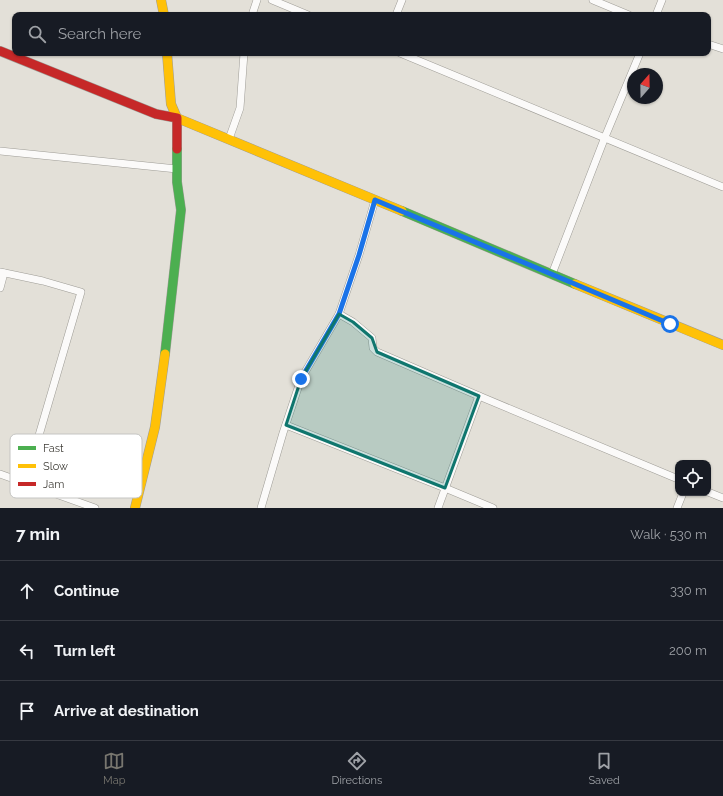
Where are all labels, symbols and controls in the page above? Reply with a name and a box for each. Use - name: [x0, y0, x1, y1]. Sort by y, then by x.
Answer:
- search box: [12, 12, 711, 56]
- icon: search: [26, 23, 48, 45]
- text: Search here: [58, 25, 141, 43]
- north arrow: [627, 68, 663, 104]
- route start: [661, 315, 679, 333]
- route end: [292, 370, 310, 388]
- legend: [10, 434, 142, 498]
- text: Fast: [43, 442, 64, 455]
- text: Slow: [43, 460, 68, 473]
- map controls: [675, 460, 711, 496]
- button: locate: [675, 460, 711, 496]
- text: Jam: [43, 478, 64, 491]
- text: 7 min: [16, 524, 60, 544]
- text: Walk · 530 m: [630, 527, 707, 542]
- icon: ahead: [16, 580, 38, 602]
- text: Continue: [54, 582, 119, 600]
- text: 330 m: [670, 583, 707, 598]
- icon: left: [16, 640, 38, 662]
- text: Turn left: [54, 642, 115, 660]
- text: 200 m: [669, 643, 707, 658]
- icon: arrive: [16, 700, 38, 722]
- text: Arrive at destination: [54, 702, 199, 720]
- tab: Map: [103, 750, 125, 787]
- tab: Directions: [332, 750, 382, 787]
- tab: Saved: [588, 750, 620, 787]

